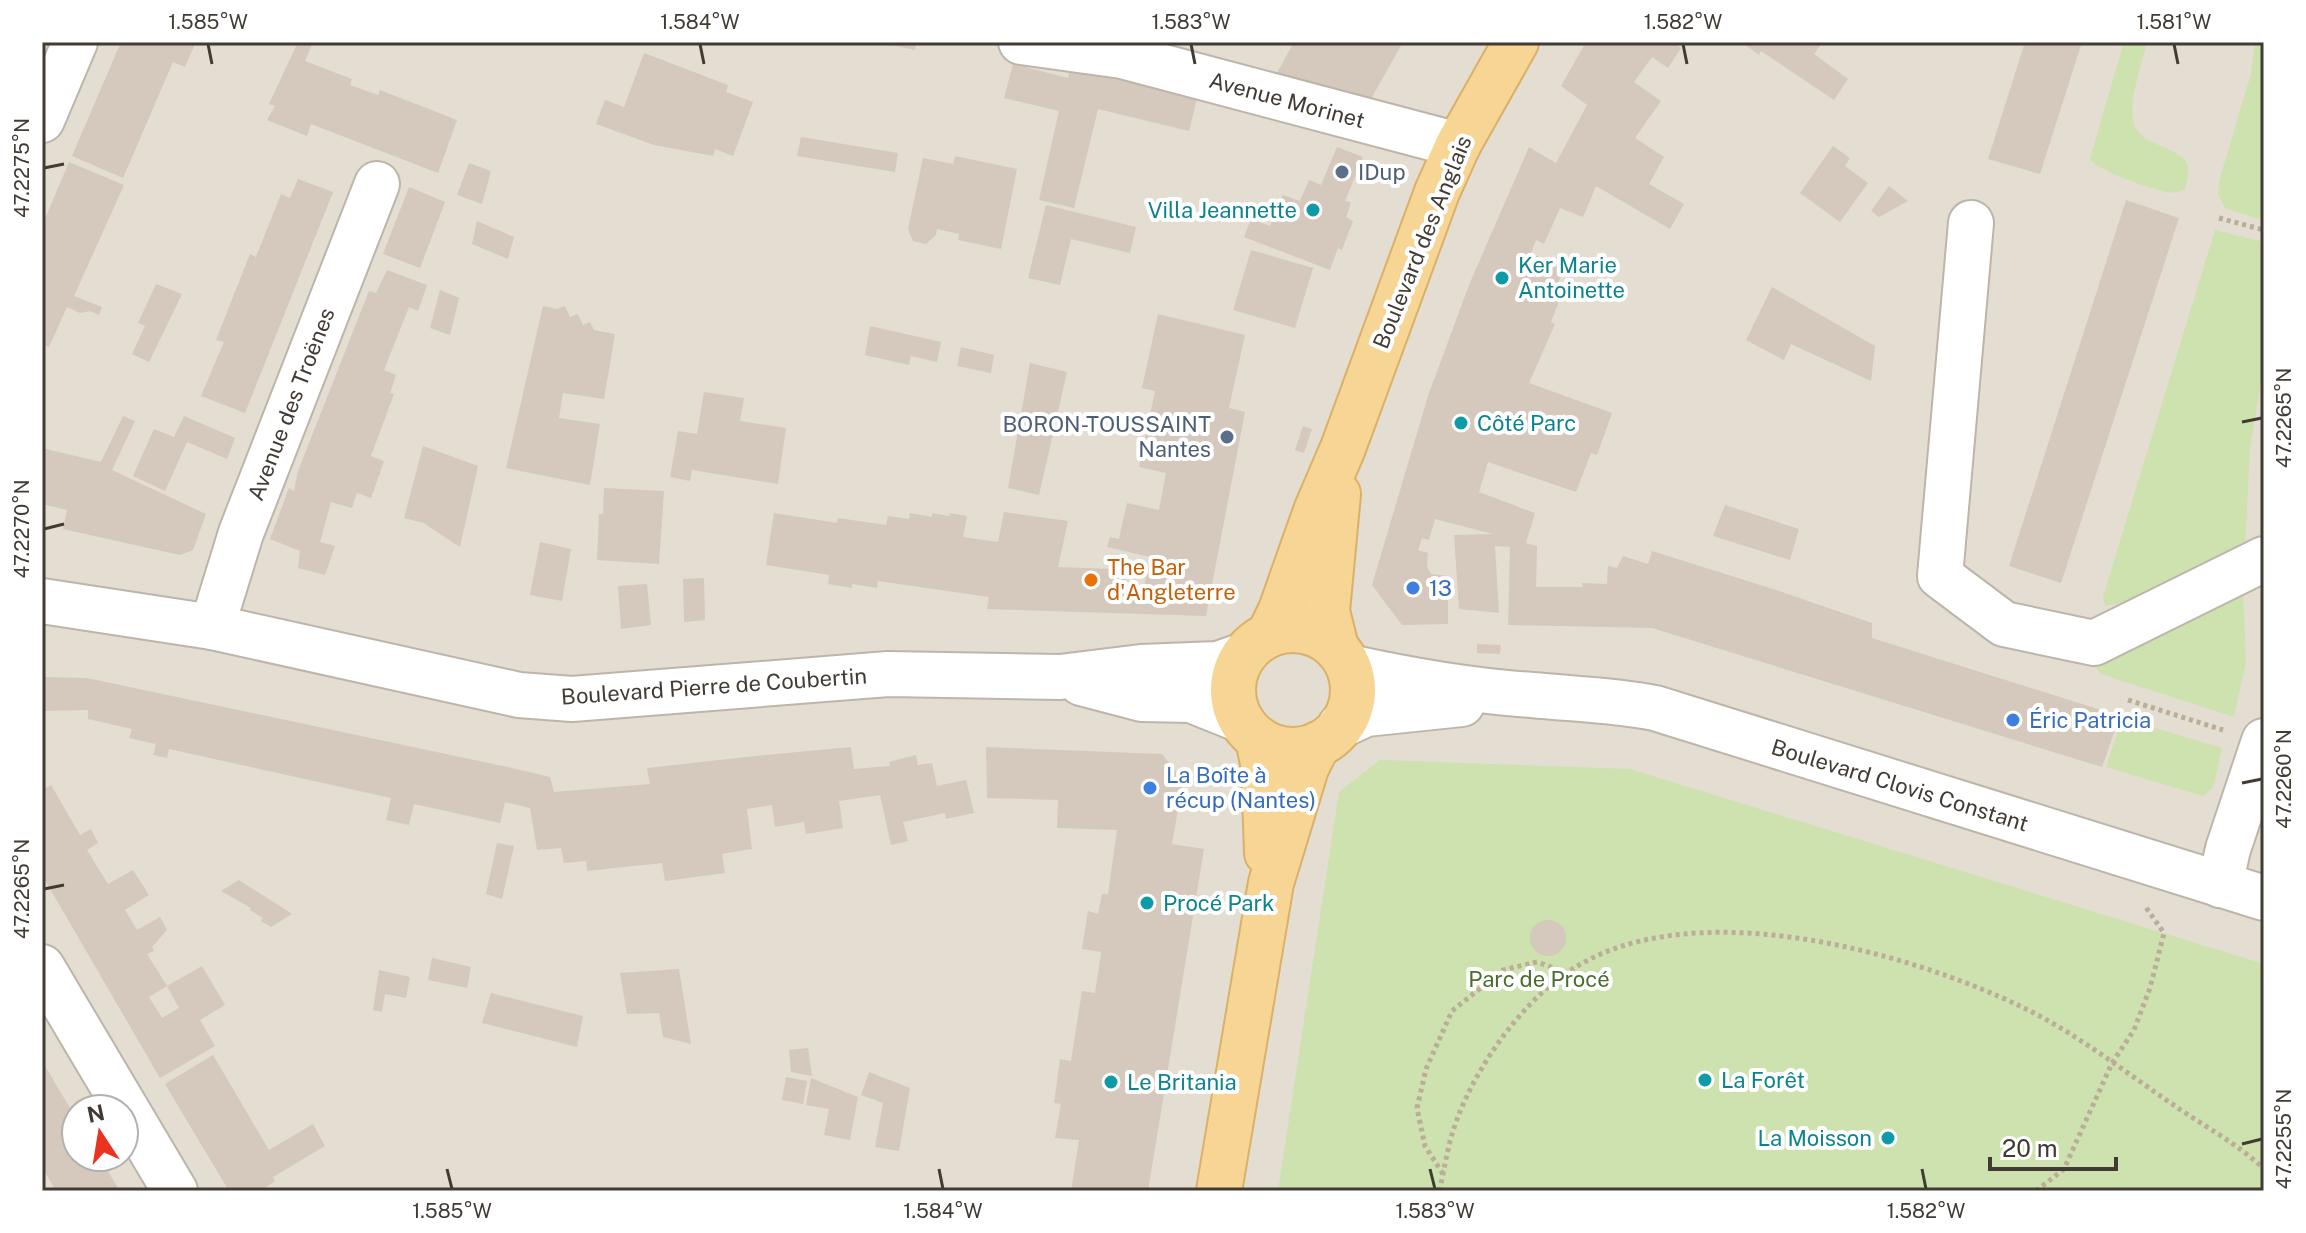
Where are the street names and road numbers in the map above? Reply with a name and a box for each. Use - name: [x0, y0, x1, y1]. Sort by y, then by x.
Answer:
- street label: Avenue Morinet: [1206, 67, 1368, 133]
- street label: Boulevard des Anglais: [1367, 132, 1477, 352]
- street label: Avenue des Troënes: [242, 304, 340, 504]
- street label: Boulevard Pierre de Coubertin: [560, 662, 868, 710]
- street label: Boulevard Clovis Constant: [1768, 733, 2032, 837]

